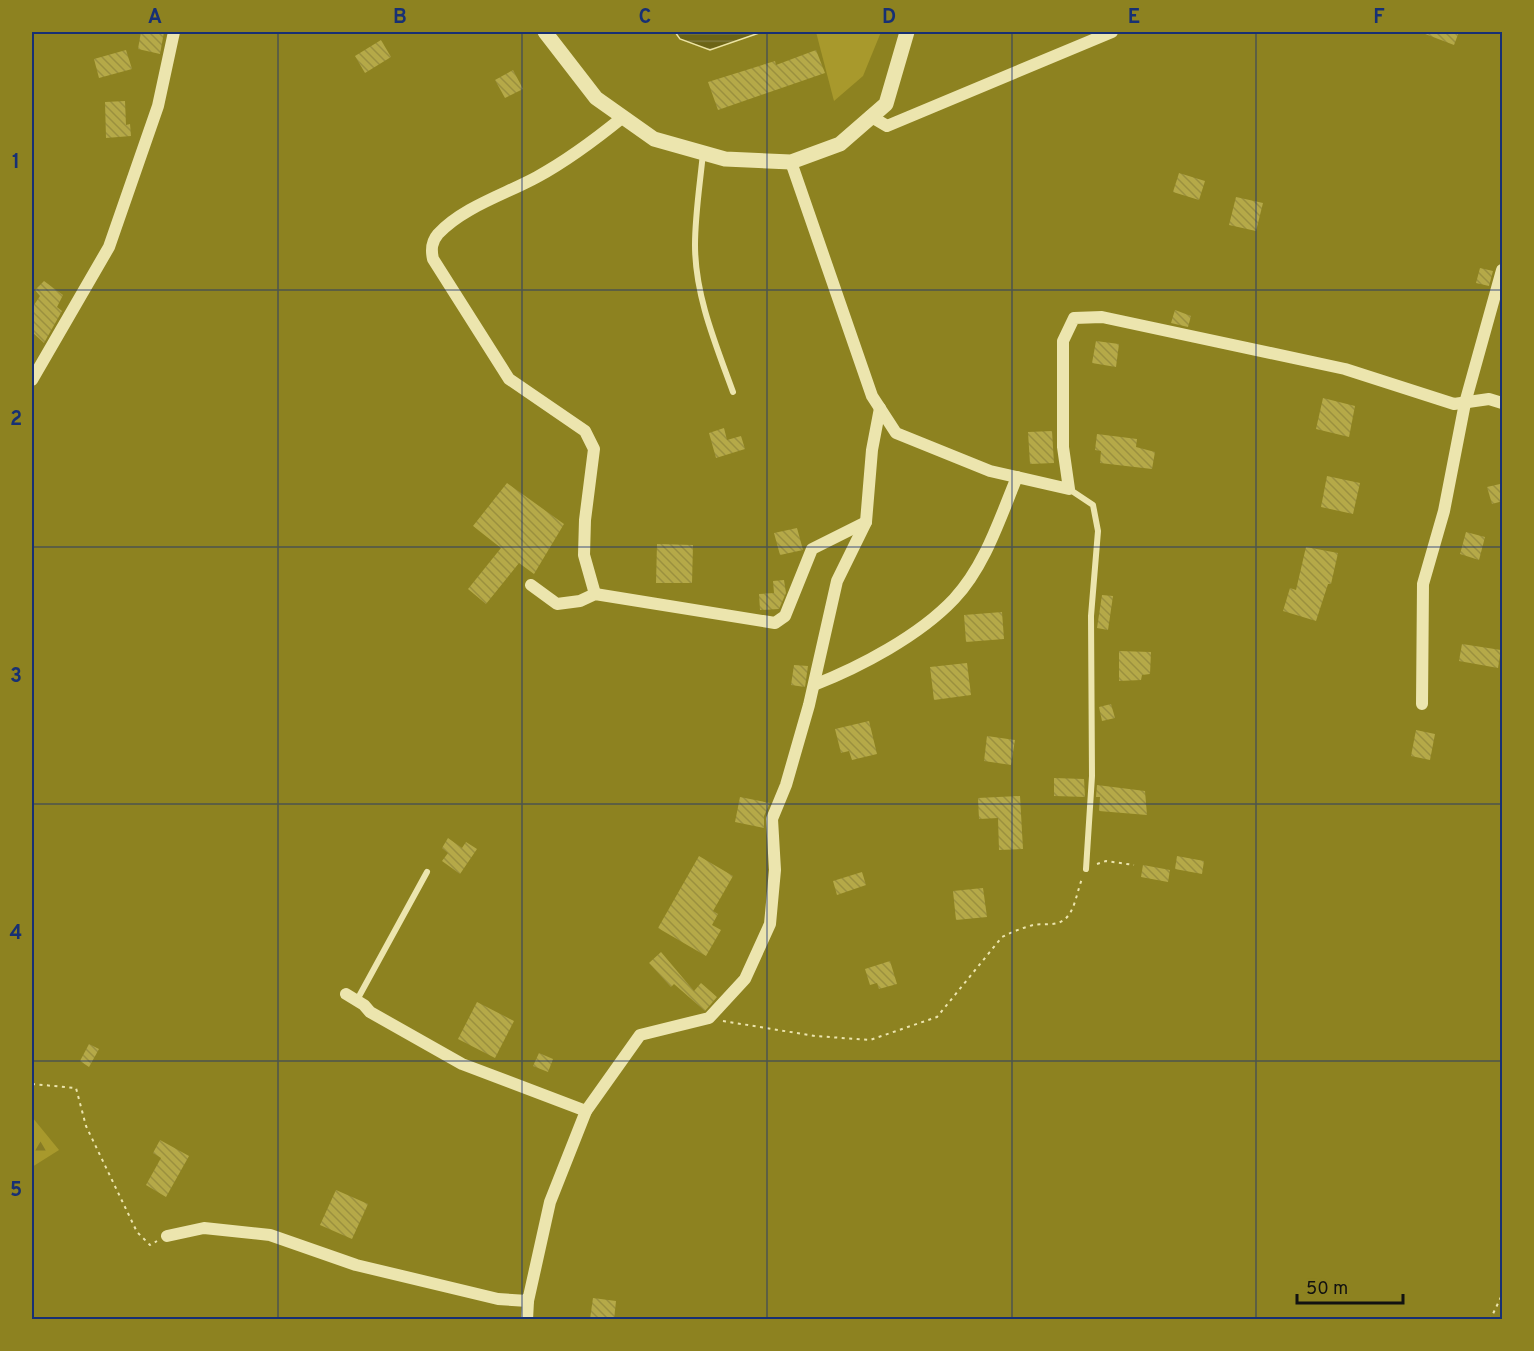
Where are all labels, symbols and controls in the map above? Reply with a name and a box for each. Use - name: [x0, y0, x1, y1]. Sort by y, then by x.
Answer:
- text: A: [148, 5, 162, 31]
- text: B: [393, 5, 407, 31]
- text: C: [639, 5, 651, 31]
- text: D: [882, 5, 896, 31]
- text: E: [1128, 5, 1140, 31]
- text: F: [1373, 5, 1385, 31]
- text: 1: [12, 150, 20, 176]
- text: 2: [10, 407, 22, 433]
- text: 3: [10, 664, 22, 690]
- text: 4: [10, 921, 22, 947]
- text: 5: [10, 1178, 22, 1204]
- scale bar: [1297, 1267, 1404, 1305]
- text: 50 m: [1306, 1278, 1348, 1301]

